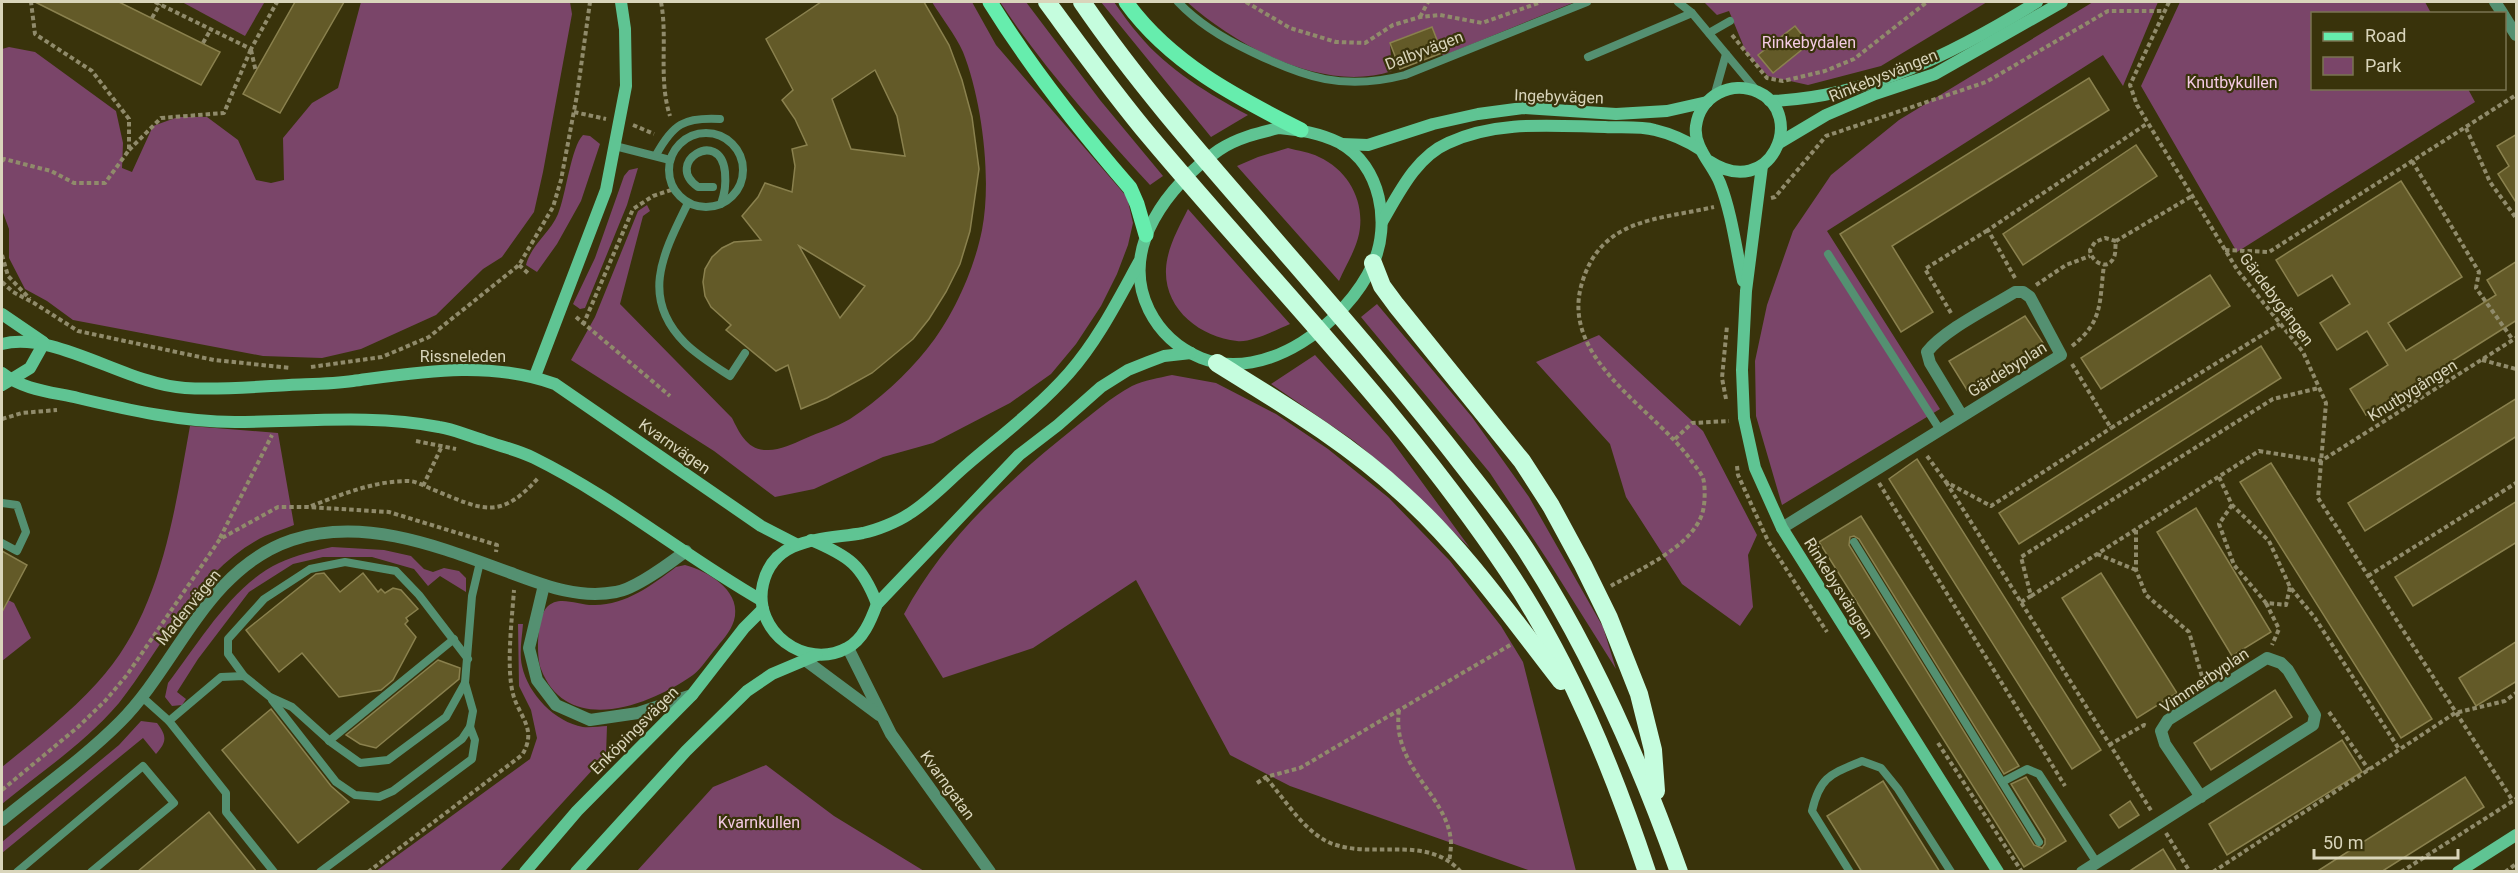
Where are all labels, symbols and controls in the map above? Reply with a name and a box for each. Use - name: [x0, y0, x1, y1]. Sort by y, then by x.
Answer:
- legend: [2311, 12, 2506, 90]
- text: Road: [2365, 25, 2406, 46]
- street label: Dalbyvägen: [1382, 27, 1466, 74]
- park label: Rinkebydalen: [1762, 33, 1856, 52]
- street label: Rinkebysvängen: [1826, 45, 1940, 106]
- text: Park: [2365, 55, 2402, 76]
- park label: Knutbykullen: [2186, 73, 2278, 92]
- street label: Ingebyvägen: [1514, 85, 1604, 108]
- street label: Gärdebygången: [2235, 249, 2318, 350]
- street label: Gärdebyplan: [1964, 338, 2050, 401]
- street label: Rissneleden: [420, 347, 506, 366]
- street label: Knutbygången: [2364, 355, 2461, 425]
- street label: Kvarnvägen: [635, 415, 714, 478]
- street label: Rinkebysvängen: [1800, 534, 1877, 642]
- street label: Madenvägen: [152, 566, 225, 649]
- street label: Vimmerbyplan: [2156, 644, 2252, 717]
- street label: Enköpingsvägen: [586, 682, 682, 778]
- street label: Kvarngatan: [916, 747, 979, 824]
- park label: Kvarnkullen: [718, 813, 800, 832]
- scale bar: [2314, 822, 2458, 860]
- text: 50 m: [2323, 832, 2363, 853]

